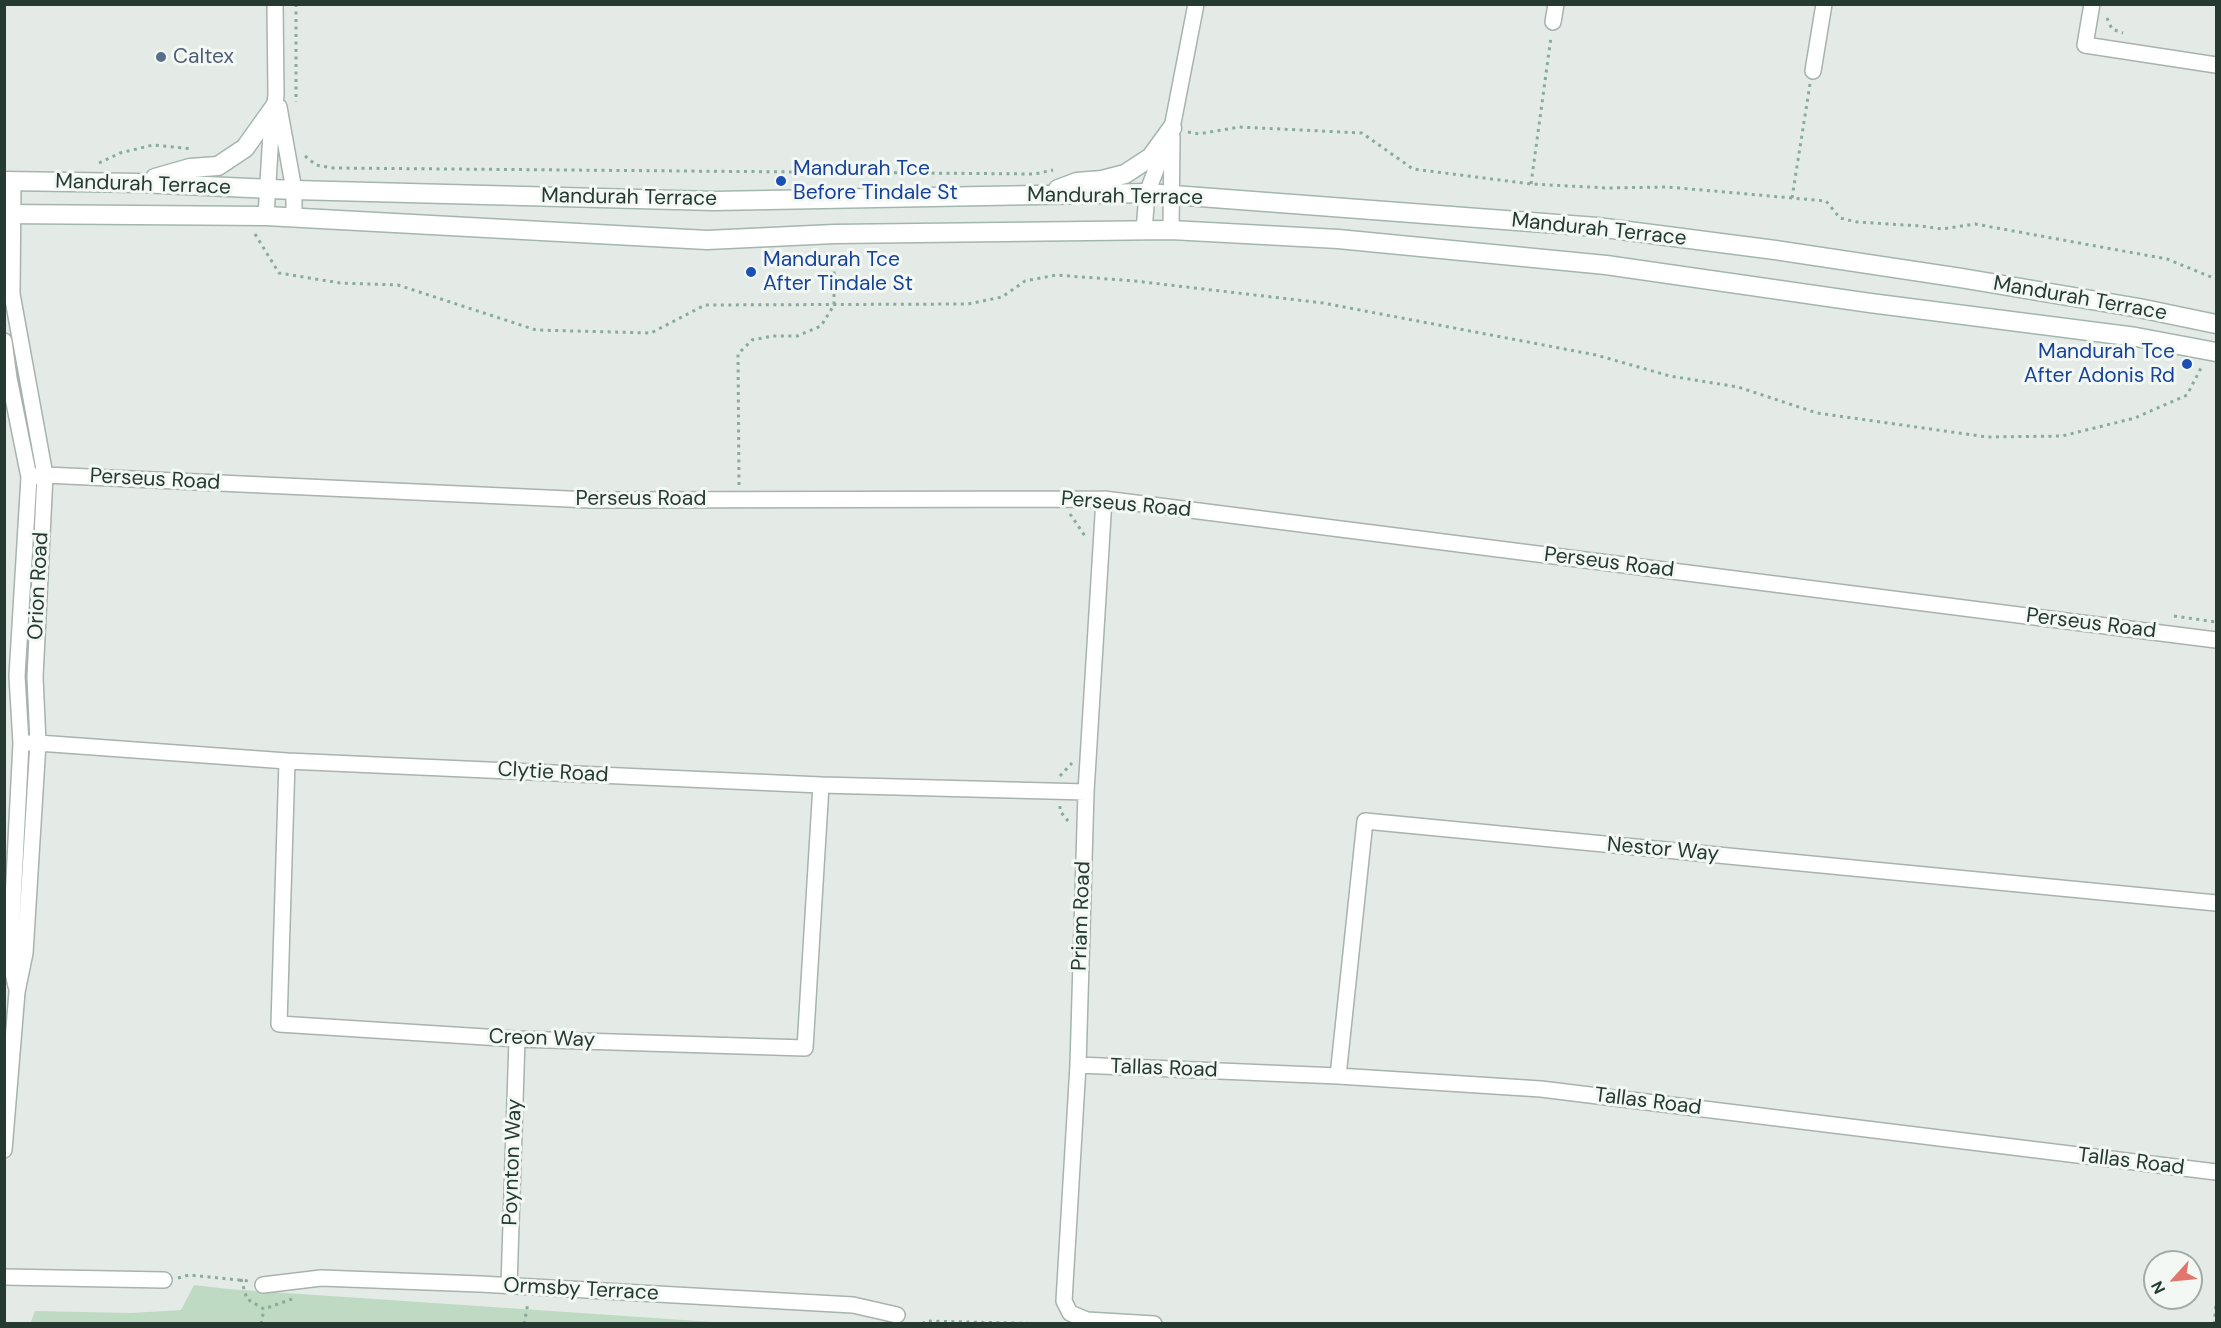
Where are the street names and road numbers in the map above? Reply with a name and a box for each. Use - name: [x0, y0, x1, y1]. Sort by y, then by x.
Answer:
- street label: Mandurah Terrace: [55, 169, 231, 201]
- street label: Mandurah Terrace: [1027, 183, 1203, 211]
- street label: Mandurah Terrace: [541, 184, 717, 212]
- street label: Mandurah Terrace: [1510, 208, 1688, 252]
- street label: Mandurah Terrace: [1991, 271, 2169, 327]
- street label: Perseus Road: [89, 464, 221, 496]
- street label: Perseus Road: [576, 486, 706, 512]
- street label: Perseus Road: [1060, 487, 1192, 523]
- street label: Orion Road: [24, 531, 54, 641]
- street label: Perseus Road: [1543, 543, 1675, 583]
- street label: Perseus Road: [2025, 604, 2157, 644]
- street label: Clytie Road: [497, 758, 609, 788]
- street label: Nestor Way: [1606, 833, 1720, 867]
- street label: Priam Road: [1067, 861, 1097, 971]
- street label: Creon Way: [488, 1025, 596, 1053]
- street label: Tallas Road: [1110, 1055, 1218, 1083]
- street label: Tallas Road: [1593, 1083, 1703, 1121]
- street label: Poynton Way: [498, 1098, 528, 1226]
- street label: Tallas Road: [2076, 1143, 2186, 1181]
- street label: Ormsby Terrace: [503, 1273, 659, 1307]

